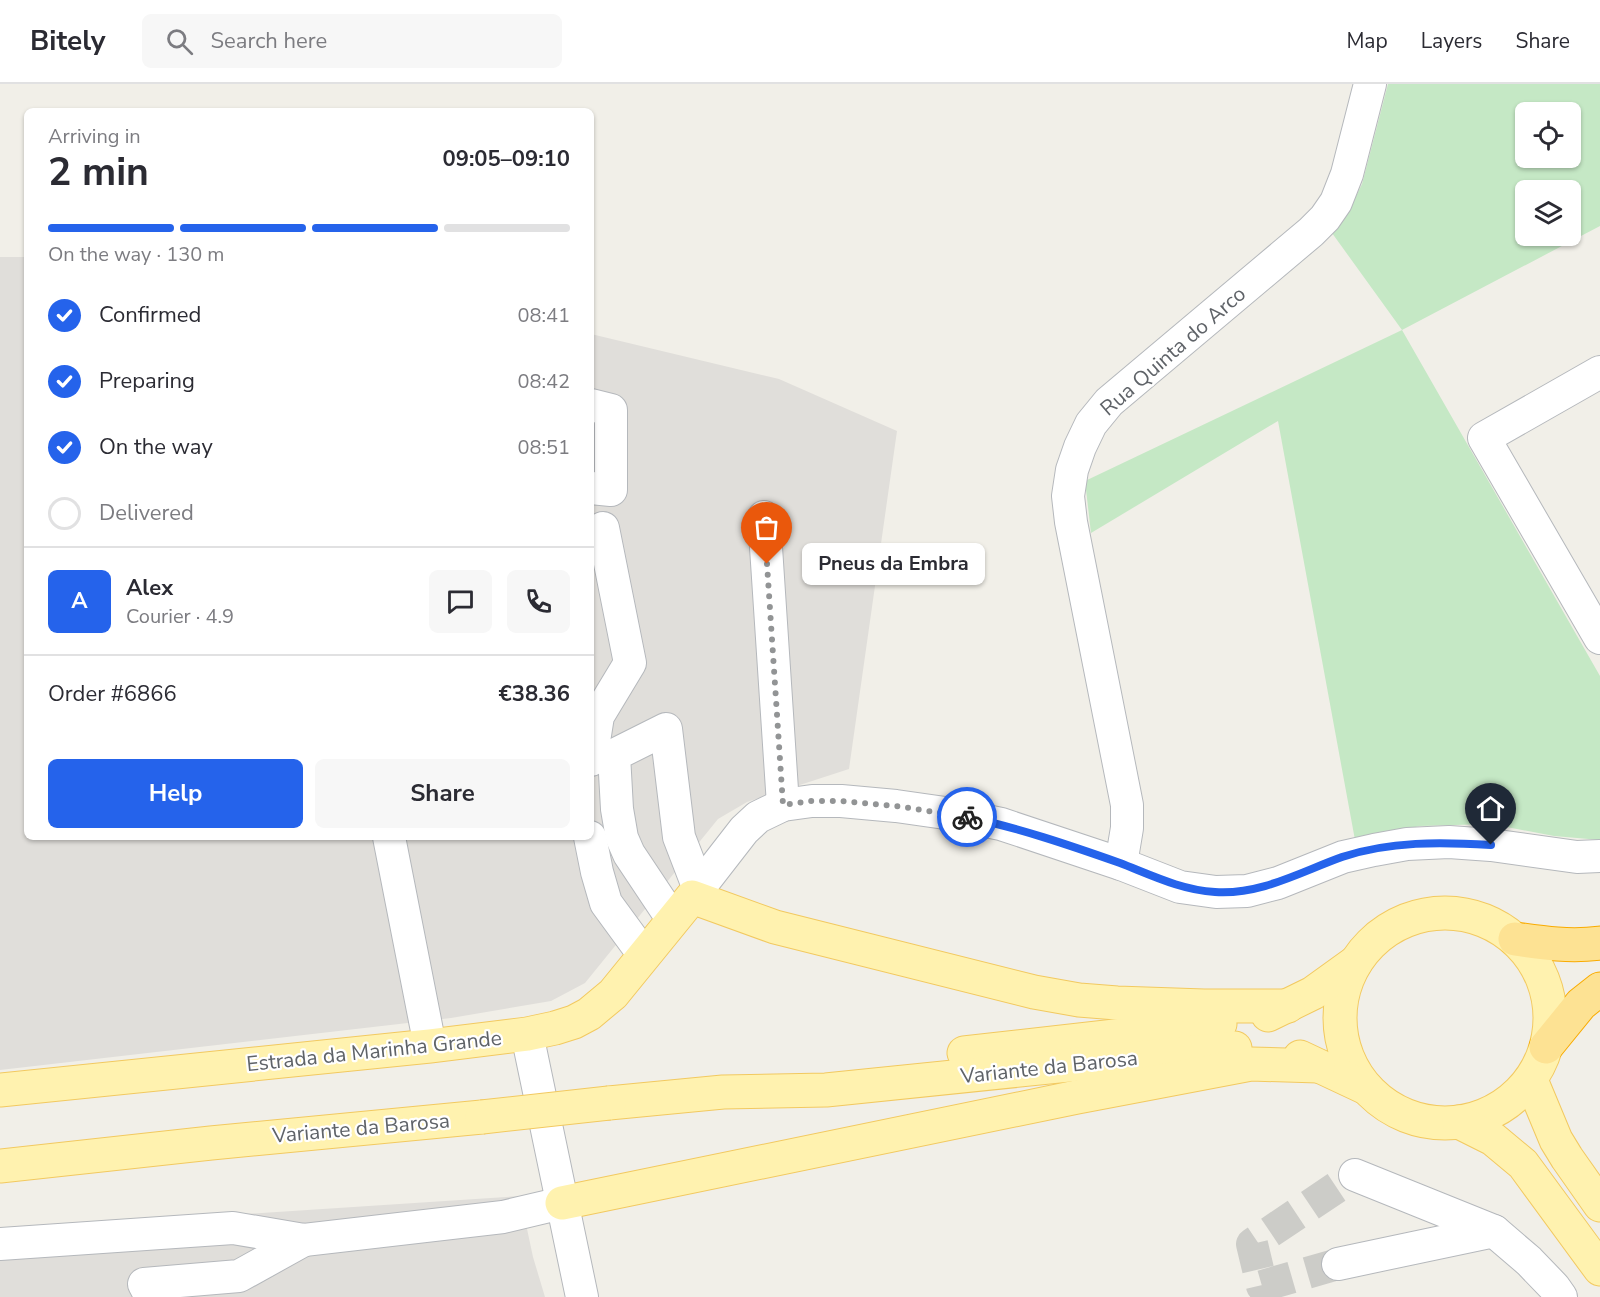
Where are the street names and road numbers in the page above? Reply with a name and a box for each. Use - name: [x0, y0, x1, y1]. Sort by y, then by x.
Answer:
- street label: Rua Quinta do Arco: [1094, 280, 1252, 422]
- street label: Estrada da Marinha Grande: [245, 1024, 503, 1078]
- street label: Variante da Barosa: [958, 1044, 1139, 1090]
- street label: Variante da Barosa: [270, 1106, 451, 1150]

